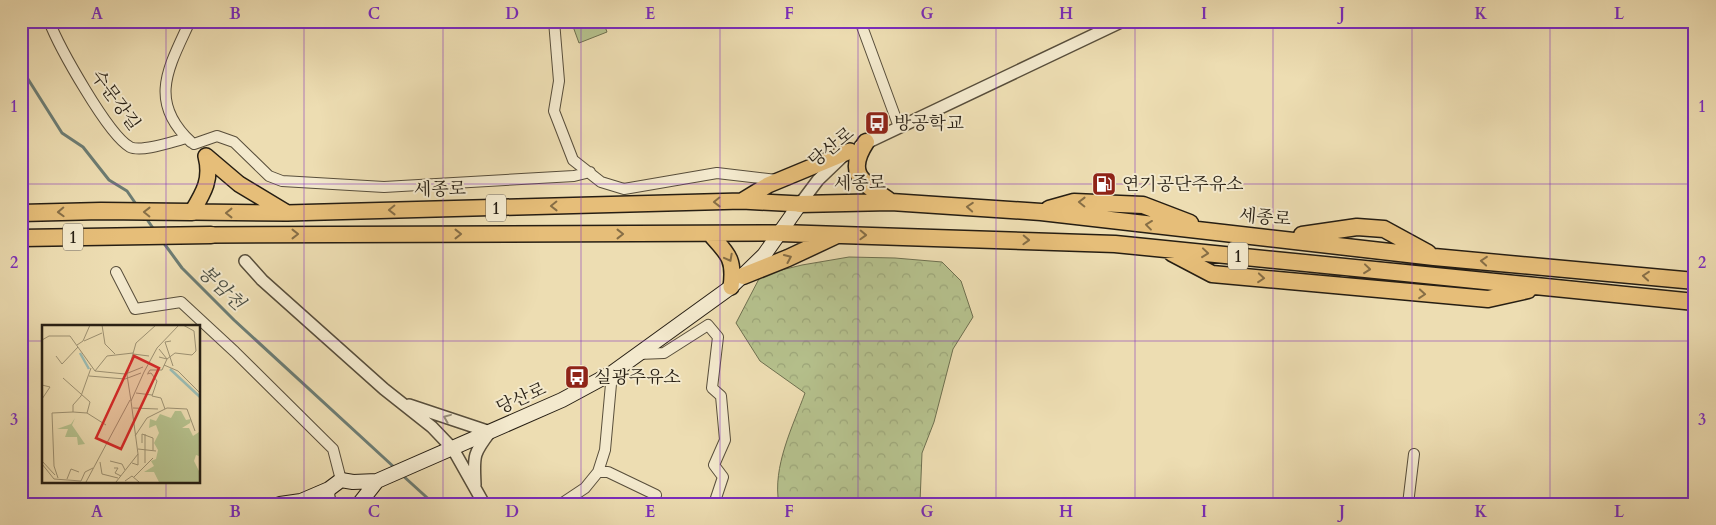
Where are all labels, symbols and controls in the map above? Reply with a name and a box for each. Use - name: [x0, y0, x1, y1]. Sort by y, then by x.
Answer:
- text: A: [91, 3, 103, 25]
- text: B: [229, 3, 241, 25]
- text: C: [368, 3, 380, 25]
- text: D: [505, 3, 519, 25]
- text: E: [645, 3, 655, 25]
- text: F: [784, 3, 794, 25]
- text: G: [920, 3, 934, 25]
- text: H: [1059, 3, 1073, 25]
- text: I: [1201, 3, 1207, 25]
- text: J: [1337, 3, 1345, 25]
- text: K: [1475, 3, 1488, 25]
- text: L: [1614, 3, 1625, 25]
- street label: 수문강길: [85, 65, 146, 136]
- text: 1: [10, 96, 18, 118]
- text: 1: [1698, 96, 1706, 118]
- bus stop icon: 방공학교: [864, 110, 890, 136]
- place label: 방공학교: [894, 111, 964, 136]
- street label: 당산로: [803, 121, 859, 174]
- street label: 세종로: [834, 171, 886, 196]
- fuel station icon: 연기공단주유소: [1091, 171, 1117, 197]
- place label: 연기공단주유소: [1122, 172, 1244, 197]
- street label: 세종로: [414, 177, 466, 202]
- road number: 1: [486, 194, 506, 222]
- one-way arrow: [712, 197, 720, 207]
- one-way arrow: [1078, 197, 1086, 208]
- one-way arrow: [550, 201, 558, 211]
- one-way arrow: [966, 202, 974, 213]
- street label: 세종로: [1238, 203, 1292, 232]
- one-way arrow: [387, 205, 395, 216]
- one-way arrow: [57, 207, 65, 217]
- one-way arrow: [143, 207, 150, 217]
- one-way arrow: [225, 208, 232, 218]
- one-way arrow: [1145, 220, 1153, 231]
- road number: 1: [63, 223, 83, 250]
- one-way arrow: [292, 229, 299, 239]
- one-way arrow: [454, 229, 462, 239]
- one-way arrow: [616, 229, 624, 239]
- one-way arrow: [860, 230, 868, 240]
- one-way arrow: [1022, 235, 1030, 245]
- road number: 1: [1228, 242, 1248, 270]
- one-way arrow: [1201, 247, 1209, 258]
- text: 2: [10, 252, 18, 274]
- one-way arrow: [722, 252, 732, 261]
- text: 2: [1698, 252, 1706, 274]
- one-way arrow: [783, 254, 792, 265]
- one-way arrow: [1480, 256, 1488, 267]
- water label: 봉암천: [192, 259, 252, 317]
- one-way arrow: [1363, 263, 1371, 274]
- one-way arrow: [1642, 271, 1650, 282]
- one-way arrow: [1257, 273, 1265, 284]
- one-way arrow: [1419, 288, 1427, 299]
- inset map: [42, 325, 200, 482]
- bus stop icon: 실광주유소: [564, 364, 590, 390]
- place label: 실광주유소: [594, 365, 681, 390]
- street label: 당산로: [492, 376, 550, 420]
- text: 3: [10, 409, 18, 431]
- text: 3: [1698, 409, 1706, 431]
- one-way arrow: [443, 414, 452, 424]
- text: A: [91, 501, 103, 523]
- text: B: [229, 501, 241, 523]
- text: C: [368, 501, 380, 523]
- text: D: [505, 501, 519, 523]
- text: E: [645, 501, 655, 523]
- text: F: [784, 501, 794, 523]
- text: G: [920, 501, 934, 523]
- text: H: [1059, 501, 1073, 523]
- text: I: [1201, 501, 1207, 523]
- text: J: [1337, 501, 1345, 523]
- text: K: [1475, 501, 1488, 523]
- text: L: [1614, 501, 1625, 523]

